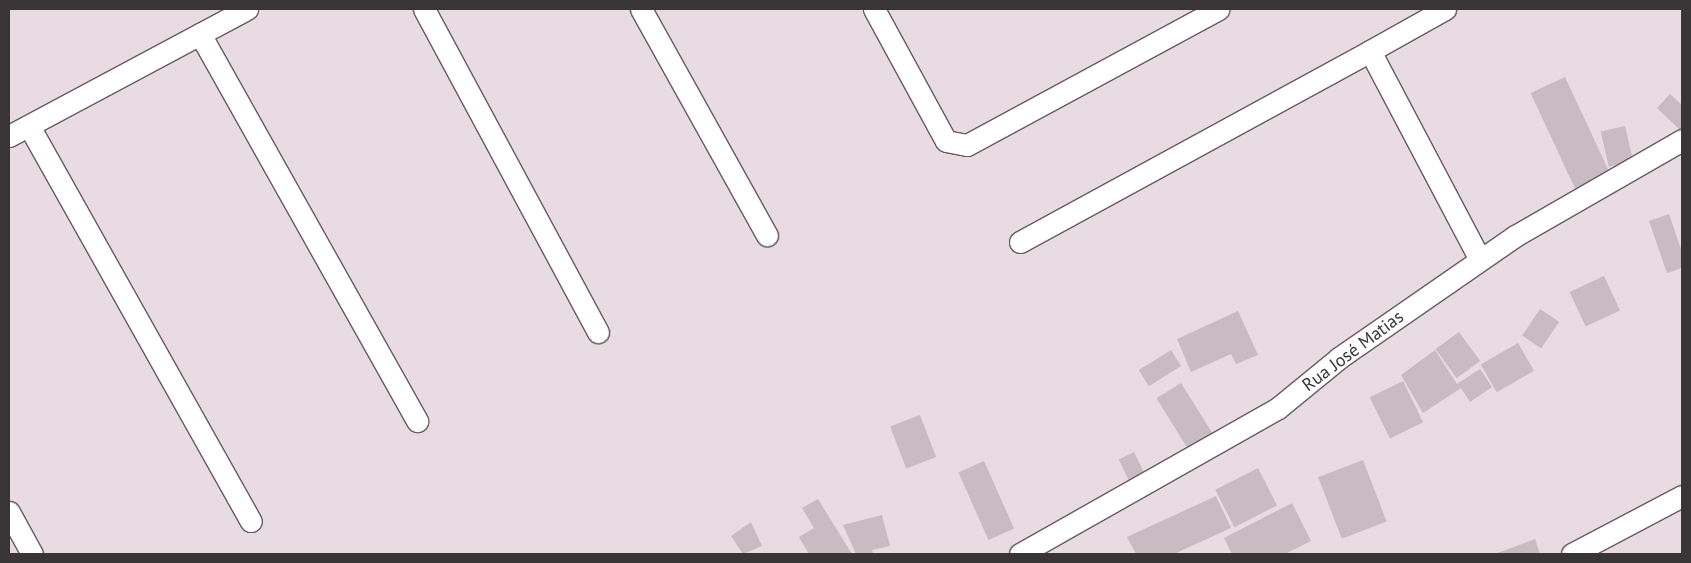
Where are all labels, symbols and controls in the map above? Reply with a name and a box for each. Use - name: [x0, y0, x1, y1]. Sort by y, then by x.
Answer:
- street label: Rua José Matias: [1298, 306, 1408, 396]

